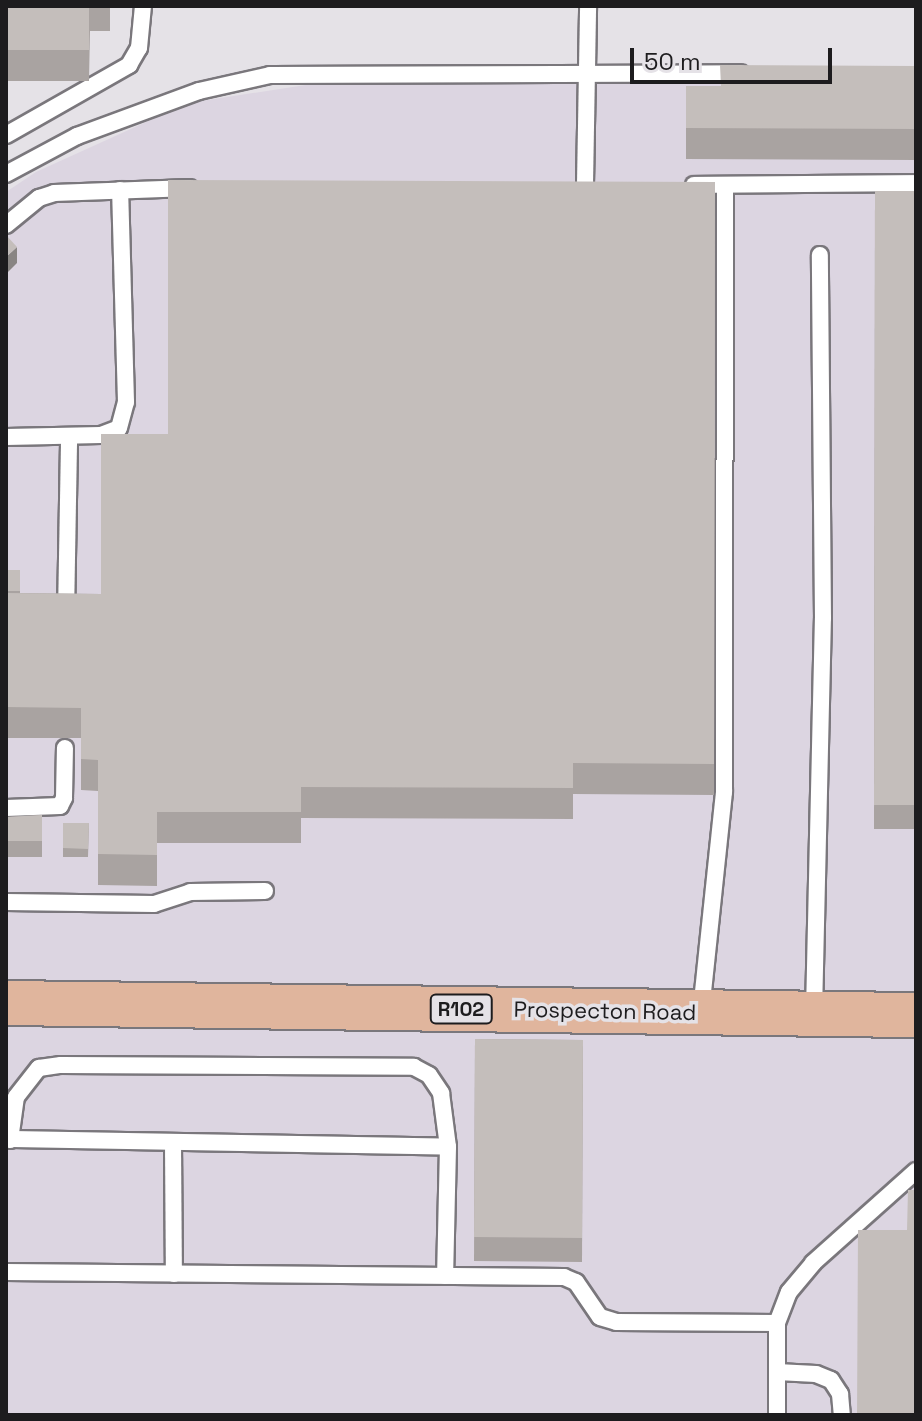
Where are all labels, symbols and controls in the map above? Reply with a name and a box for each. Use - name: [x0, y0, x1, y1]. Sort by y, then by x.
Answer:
- scale bar: [634, 32, 836, 82]
- text: 50 m: [644, 46, 701, 77]
- road number: R102: [429, 993, 493, 1025]
- street label: Prospecton Road: [513, 996, 697, 1026]

